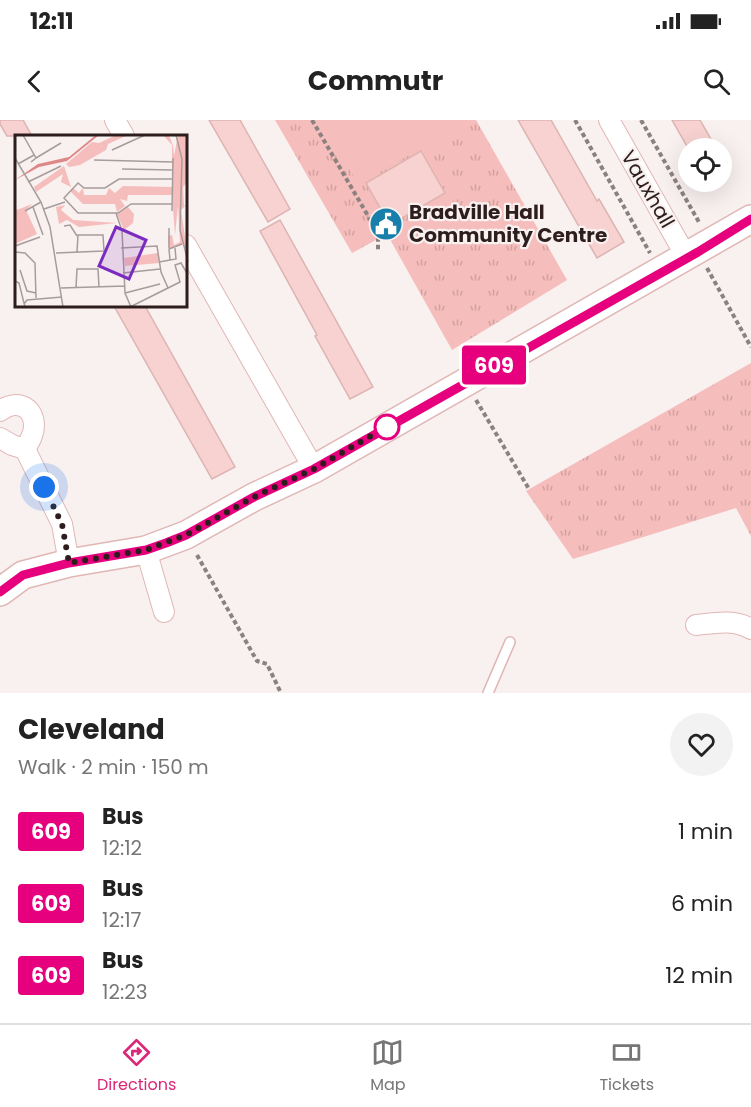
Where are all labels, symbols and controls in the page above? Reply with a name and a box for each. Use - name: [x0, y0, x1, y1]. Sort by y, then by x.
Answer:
- text: 12:11: [30, 6, 74, 37]
- text: Commutr: [308, 62, 443, 99]
- icon: back: [18, 65, 51, 98]
- icon: search: [700, 65, 733, 98]
- inset map: [15, 135, 188, 308]
- map controls: [678, 138, 732, 192]
- button: locate: [678, 138, 732, 192]
- street label: Vauxhall: [614, 145, 682, 233]
- place label: Bradville Hall Community Centre: [409, 198, 607, 249]
- public building icon: Bradville Hall Community Centre: [368, 206, 404, 242]
- line badge: 609: [460, 346, 528, 384]
- text: 609: [474, 351, 514, 380]
- unlabelled marker: [374, 414, 400, 440]
- your location: [29, 472, 59, 502]
- text: Cleveland: [18, 710, 165, 749]
- button: heart: [670, 713, 733, 776]
- text: Walk · 2 min · 150 m: [18, 753, 209, 781]
- text: Bus: [102, 801, 144, 832]
- text: 1 min: [678, 816, 733, 847]
- text: 609: [31, 817, 71, 846]
- text: 12:12: [102, 834, 142, 862]
- text: Bus: [102, 873, 144, 904]
- text: 6 min: [671, 888, 733, 919]
- text: 609: [31, 889, 71, 918]
- text: 12:17: [102, 906, 141, 934]
- text: Bus: [102, 945, 144, 976]
- text: 12 min: [665, 960, 733, 991]
- text: 609: [31, 961, 71, 990]
- text: 12:23: [102, 978, 147, 1006]
- tab: Directions: [97, 1036, 176, 1097]
- tab: Map: [370, 1036, 406, 1097]
- tab: Tickets: [599, 1036, 654, 1097]

